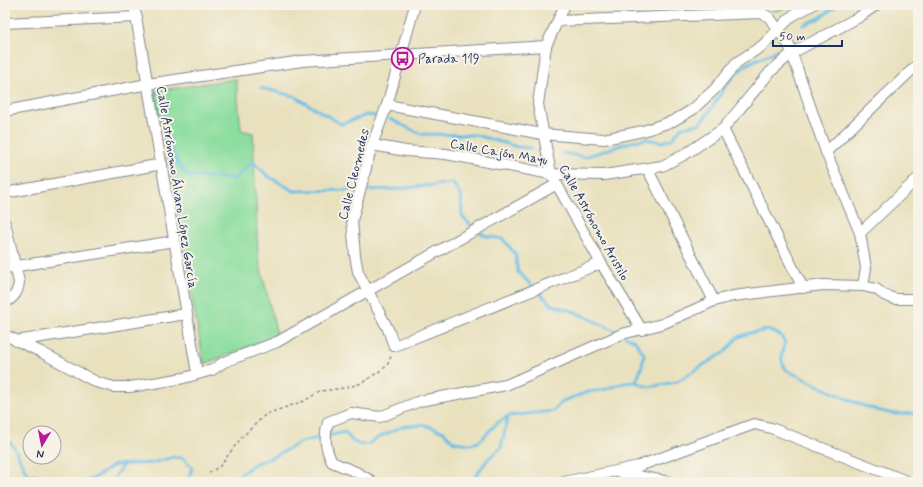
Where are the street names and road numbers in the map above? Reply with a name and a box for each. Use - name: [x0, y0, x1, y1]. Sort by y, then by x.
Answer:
- street label: Calle Astrónomo Álvaro López García: [152, 85, 202, 290]
- street label: Calle Cleomedes: [335, 127, 374, 222]
- street label: Calle Cajón Mayu: [449, 136, 549, 170]
- street label: Calle Astrónomo Aristilo: [555, 162, 633, 284]

